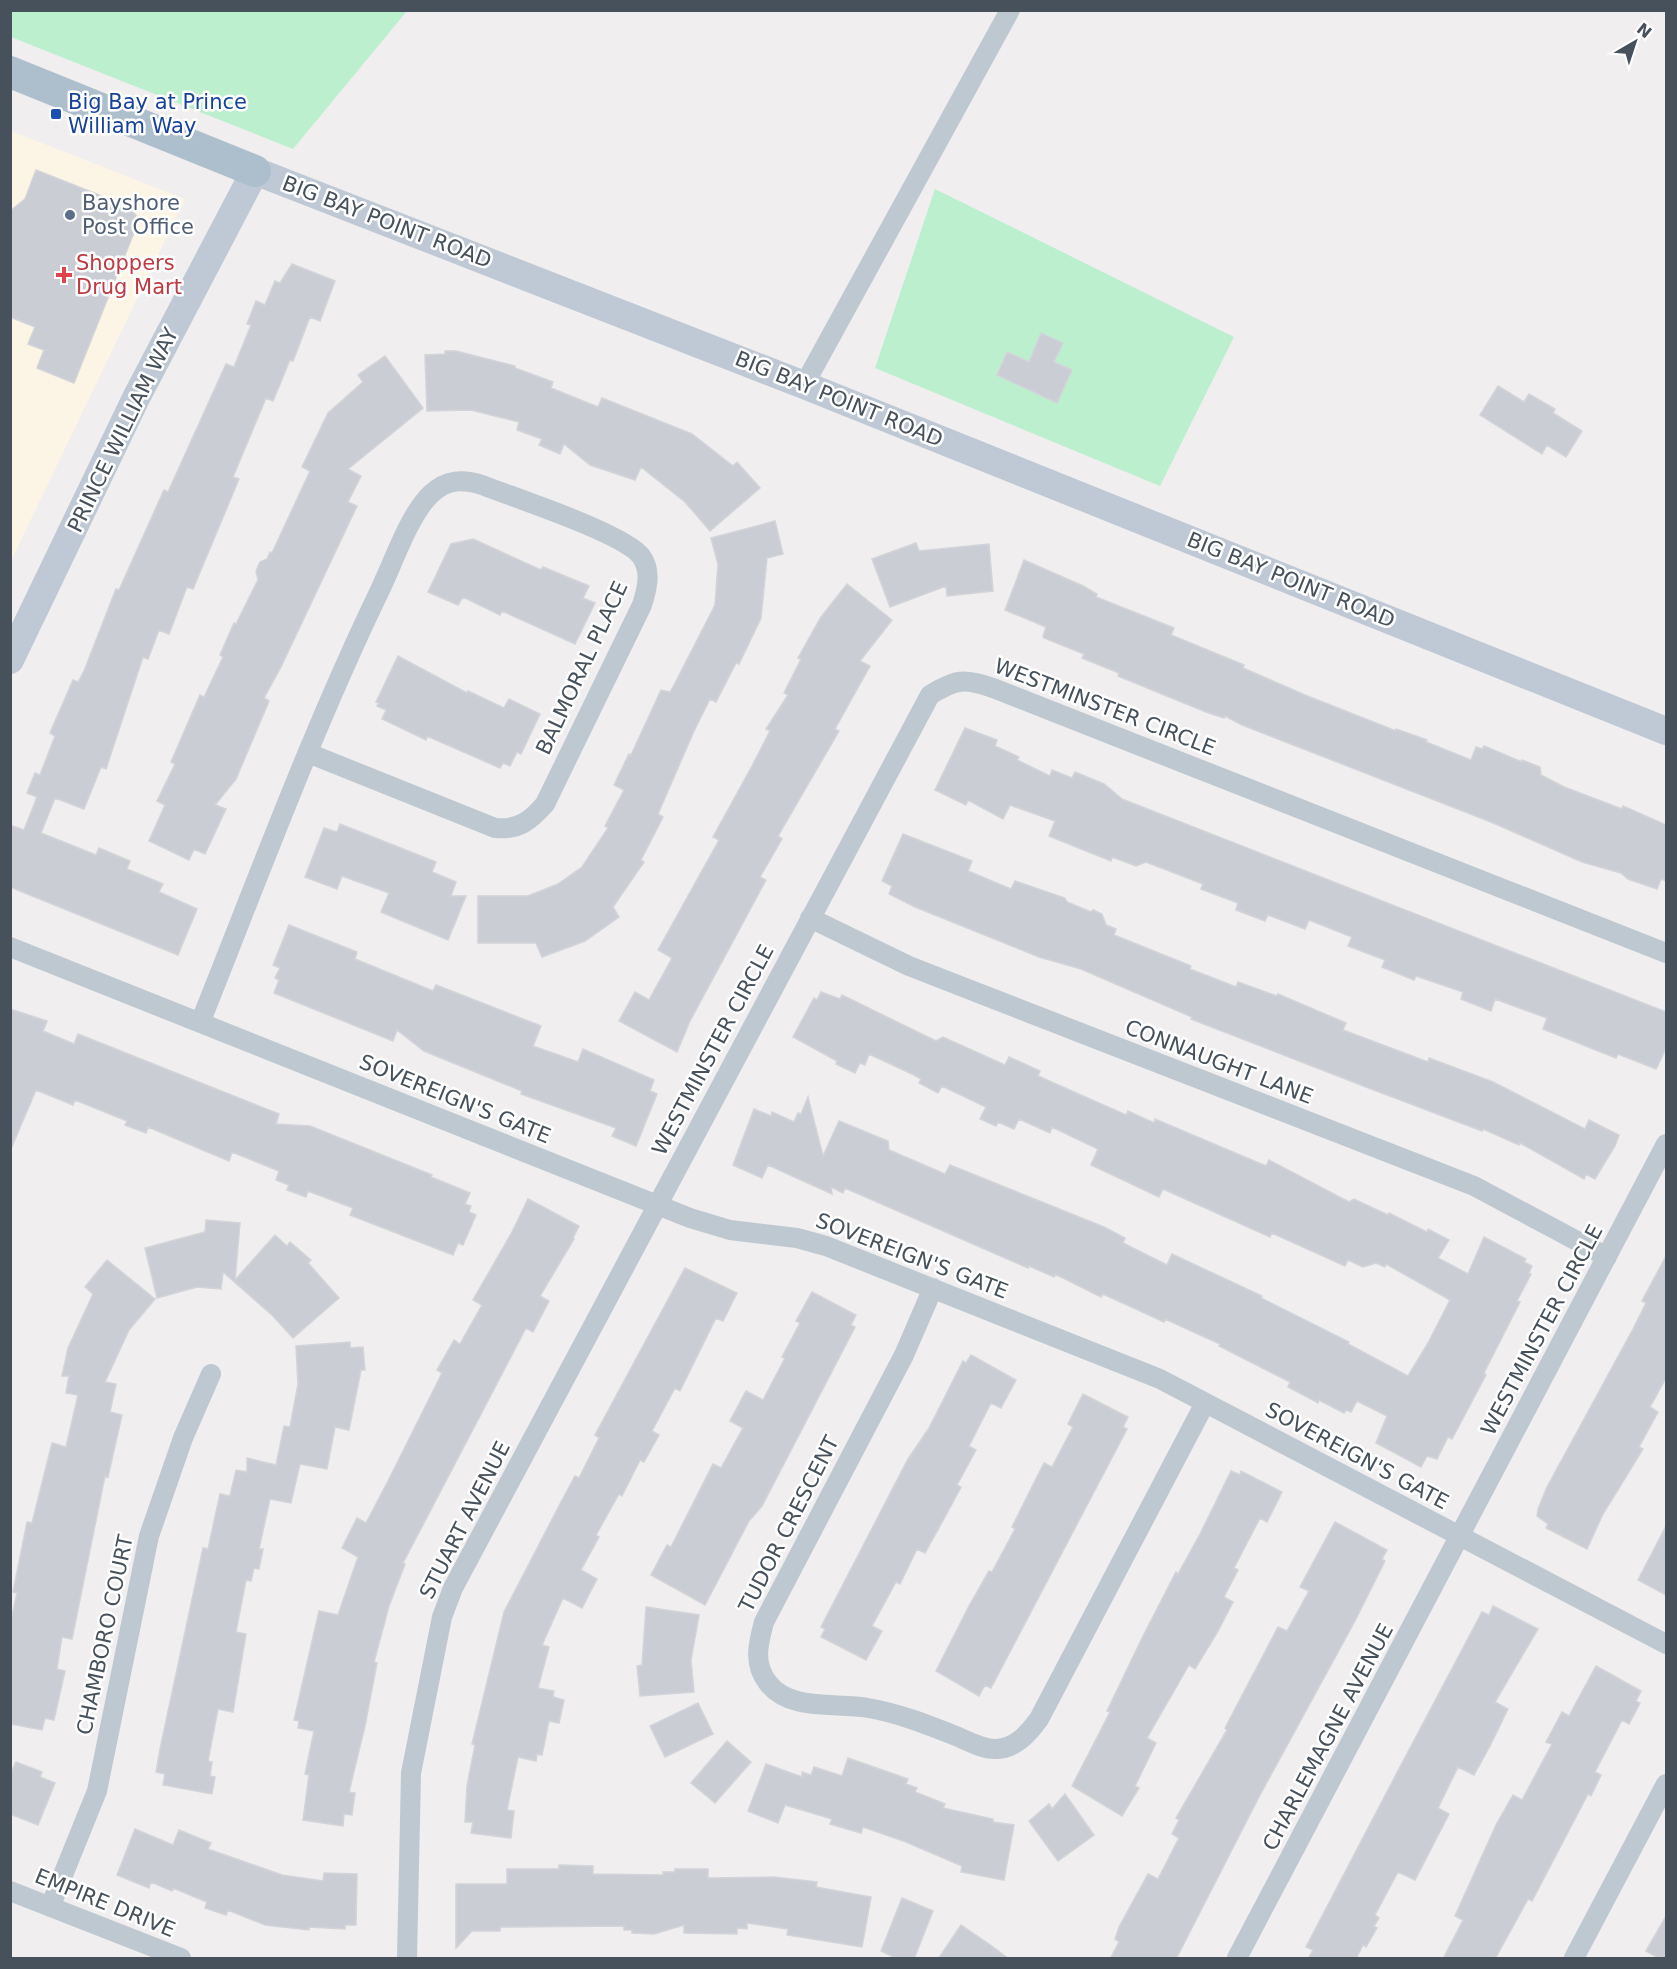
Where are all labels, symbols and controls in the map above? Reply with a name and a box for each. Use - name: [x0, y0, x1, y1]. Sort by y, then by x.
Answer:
- north arrow: [1605, 12, 1665, 72]
- text: N: [1633, 19, 1655, 42]
- place label: Big Bay at Prince William Way: [68, 90, 247, 138]
- marker: Big Bay at Prince William Way: [49, 107, 63, 121]
- street label: BIG BAY POINT ROAD: [279, 171, 495, 273]
- place label: Bayshore Post Office: [82, 191, 194, 239]
- marker: Bayshore Post Office: [63, 208, 77, 222]
- place label: Shoppers Drug Mart: [76, 251, 182, 299]
- marker: Shoppers Drug Mart: [57, 268, 71, 282]
- street label: PRINCE WILLIAM WAY: [63, 324, 183, 536]
- street label: BIG BAY POINT ROAD: [732, 346, 946, 452]
- street label: BIG BAY POINT ROAD: [1184, 527, 1398, 633]
- street label: BALMORAL PLACE: [531, 578, 633, 758]
- street label: WESTMINSTER CIRCLE: [991, 654, 1219, 760]
- street label: WESTMINSTER CIRCLE: [647, 941, 779, 1159]
- street label: CONNAUGHT LANE: [1122, 1015, 1316, 1109]
- street label: SOVEREIGN'S GATE: [356, 1050, 554, 1148]
- street label: SOVEREIGN'S GATE: [812, 1208, 1012, 1304]
- street label: WESTMINSTER CIRCLE: [1476, 1221, 1608, 1439]
- street label: SOVEREIGN'S GATE: [1261, 1398, 1453, 1514]
- street label: TUDOR CRESCENT: [734, 1432, 844, 1617]
- street label: STUART AVENUE: [415, 1437, 515, 1603]
- street label: CHAMBORO COURT: [72, 1533, 138, 1737]
- street label: CHARLEMAGNE AVENUE: [1258, 1619, 1398, 1855]
- street label: EMPIRE DRIVE: [31, 1864, 179, 1942]

